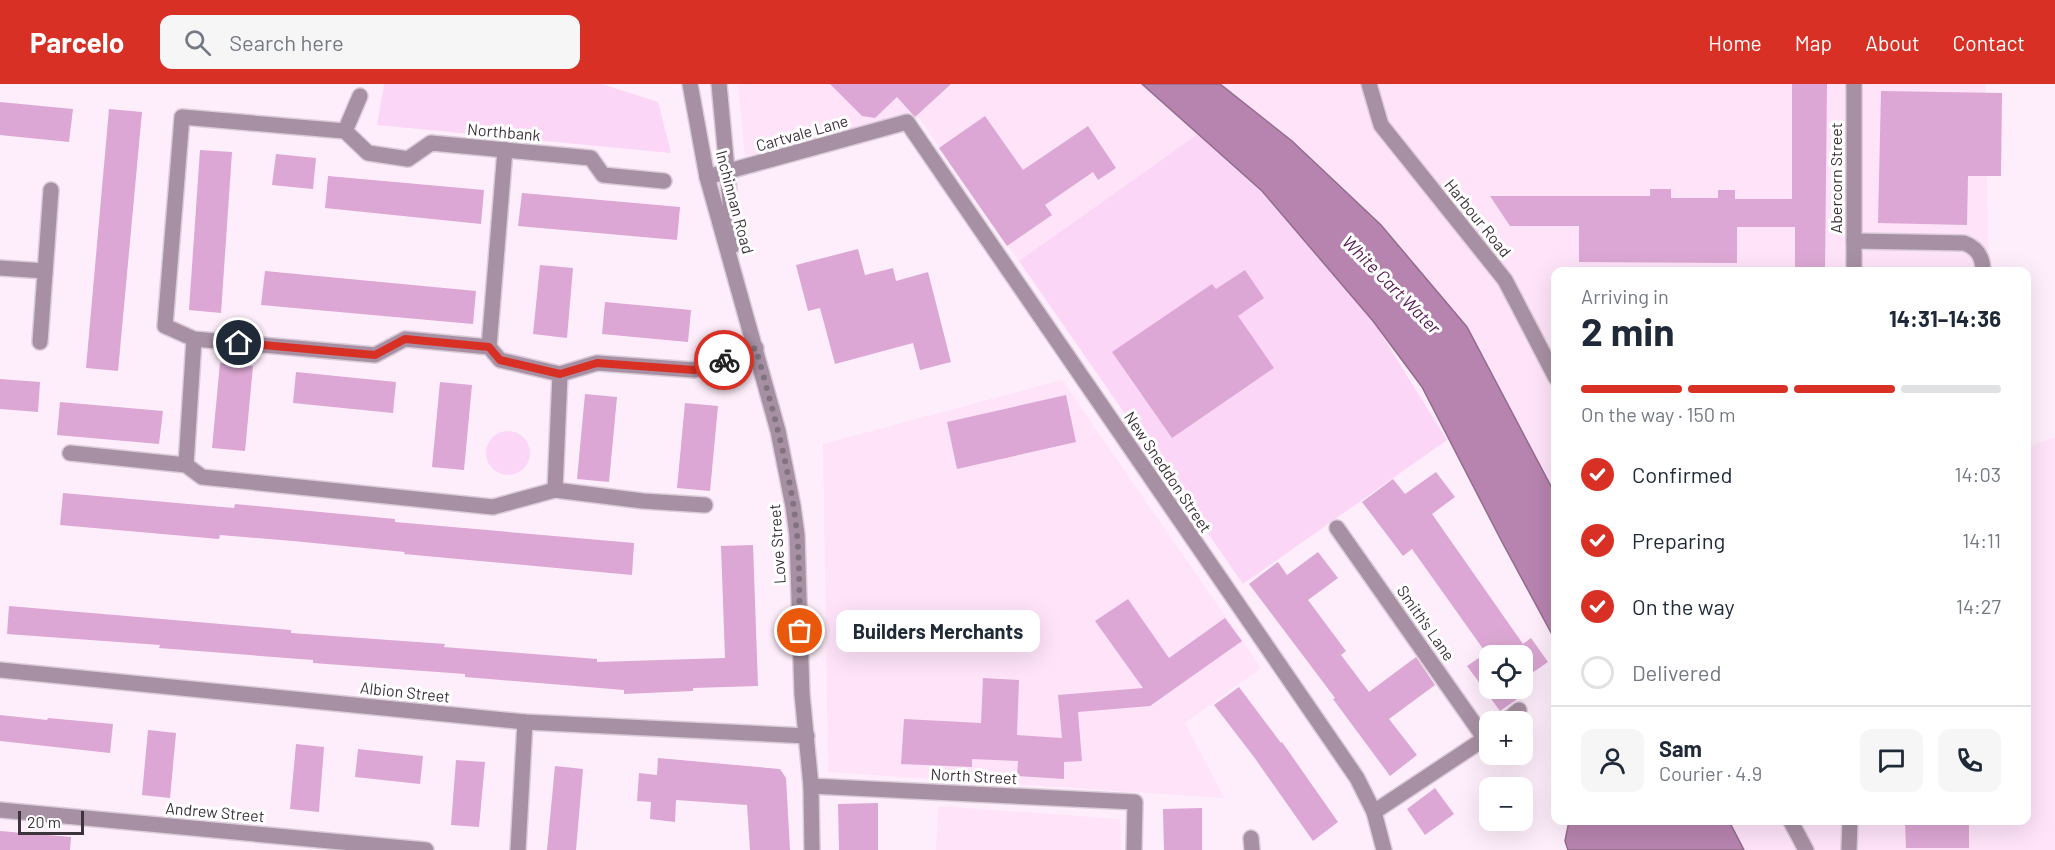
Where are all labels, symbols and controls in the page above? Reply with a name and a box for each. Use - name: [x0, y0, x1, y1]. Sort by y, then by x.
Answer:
- search box: [160, 15, 580, 69]
- text: Parcelo: [30, 25, 124, 59]
- icon: search: [181, 26, 214, 59]
- text: Search here: [229, 29, 344, 55]
- text: Home: [1708, 30, 1762, 55]
- text: Map: [1795, 30, 1832, 55]
- text: About: [1865, 30, 1920, 55]
- text: Contact: [1953, 30, 2025, 55]
- street label: Cartvale Lane: [754, 110, 850, 155]
- street label: Northbank: [467, 119, 542, 144]
- street label: Abercorn Street: [1826, 123, 1845, 233]
- street label: Inchinnan Road: [713, 148, 758, 256]
- street label: Harbour Road: [1441, 175, 1516, 260]
- water label: White Cart Water: [1338, 230, 1446, 339]
- text: Arriving in: [1581, 284, 1669, 308]
- text: 14:31–14:36: [1889, 305, 2001, 331]
- text: 2 min: [1581, 307, 1674, 354]
- pin: [213, 317, 264, 368]
- icon: home: [222, 326, 255, 359]
- courier: [694, 330, 754, 390]
- icon: bike: [708, 344, 741, 377]
- text: On the way · 150 m: [1581, 402, 1736, 426]
- street label: New Sneddon Street: [1121, 408, 1216, 536]
- icon: check: [1581, 458, 1614, 491]
- text: Confirmed: [1632, 461, 1732, 487]
- text: 14:03: [1955, 462, 2001, 486]
- street label: Love Street: [764, 503, 789, 585]
- icon: check: [1581, 524, 1614, 557]
- text: Preparing: [1632, 527, 1725, 553]
- text: 14:11: [1962, 528, 2001, 552]
- street label: Smith's Lane: [1394, 581, 1459, 664]
- icon: check: [1581, 590, 1614, 623]
- text: On the way: [1632, 593, 1735, 619]
- text: 14:27: [1956, 594, 2001, 618]
- pin: [774, 605, 825, 656]
- callout: Builders Merchants: [836, 610, 1040, 652]
- icon: bag: [783, 614, 816, 647]
- text: Builders Merchants: [853, 619, 1023, 643]
- map controls: [1479, 645, 1533, 831]
- button: locate: [1479, 645, 1533, 699]
- text: Delivered: [1632, 659, 1721, 685]
- street label: Albion Street: [359, 677, 451, 706]
- button: +: [1479, 711, 1533, 765]
- button: person: [1581, 729, 1644, 792]
- button: chat: [1860, 729, 1923, 792]
- button: phone: [1938, 729, 2001, 792]
- text: Sam: [1659, 735, 1702, 761]
- text: Courier · 4.9: [1659, 761, 1762, 785]
- street label: North Street: [930, 764, 1018, 787]
- button: −: [1479, 777, 1533, 831]
- street label: Andrew Street: [165, 798, 265, 825]
- scale bar: [18, 808, 84, 836]
- text: 20 m: [27, 812, 61, 831]

